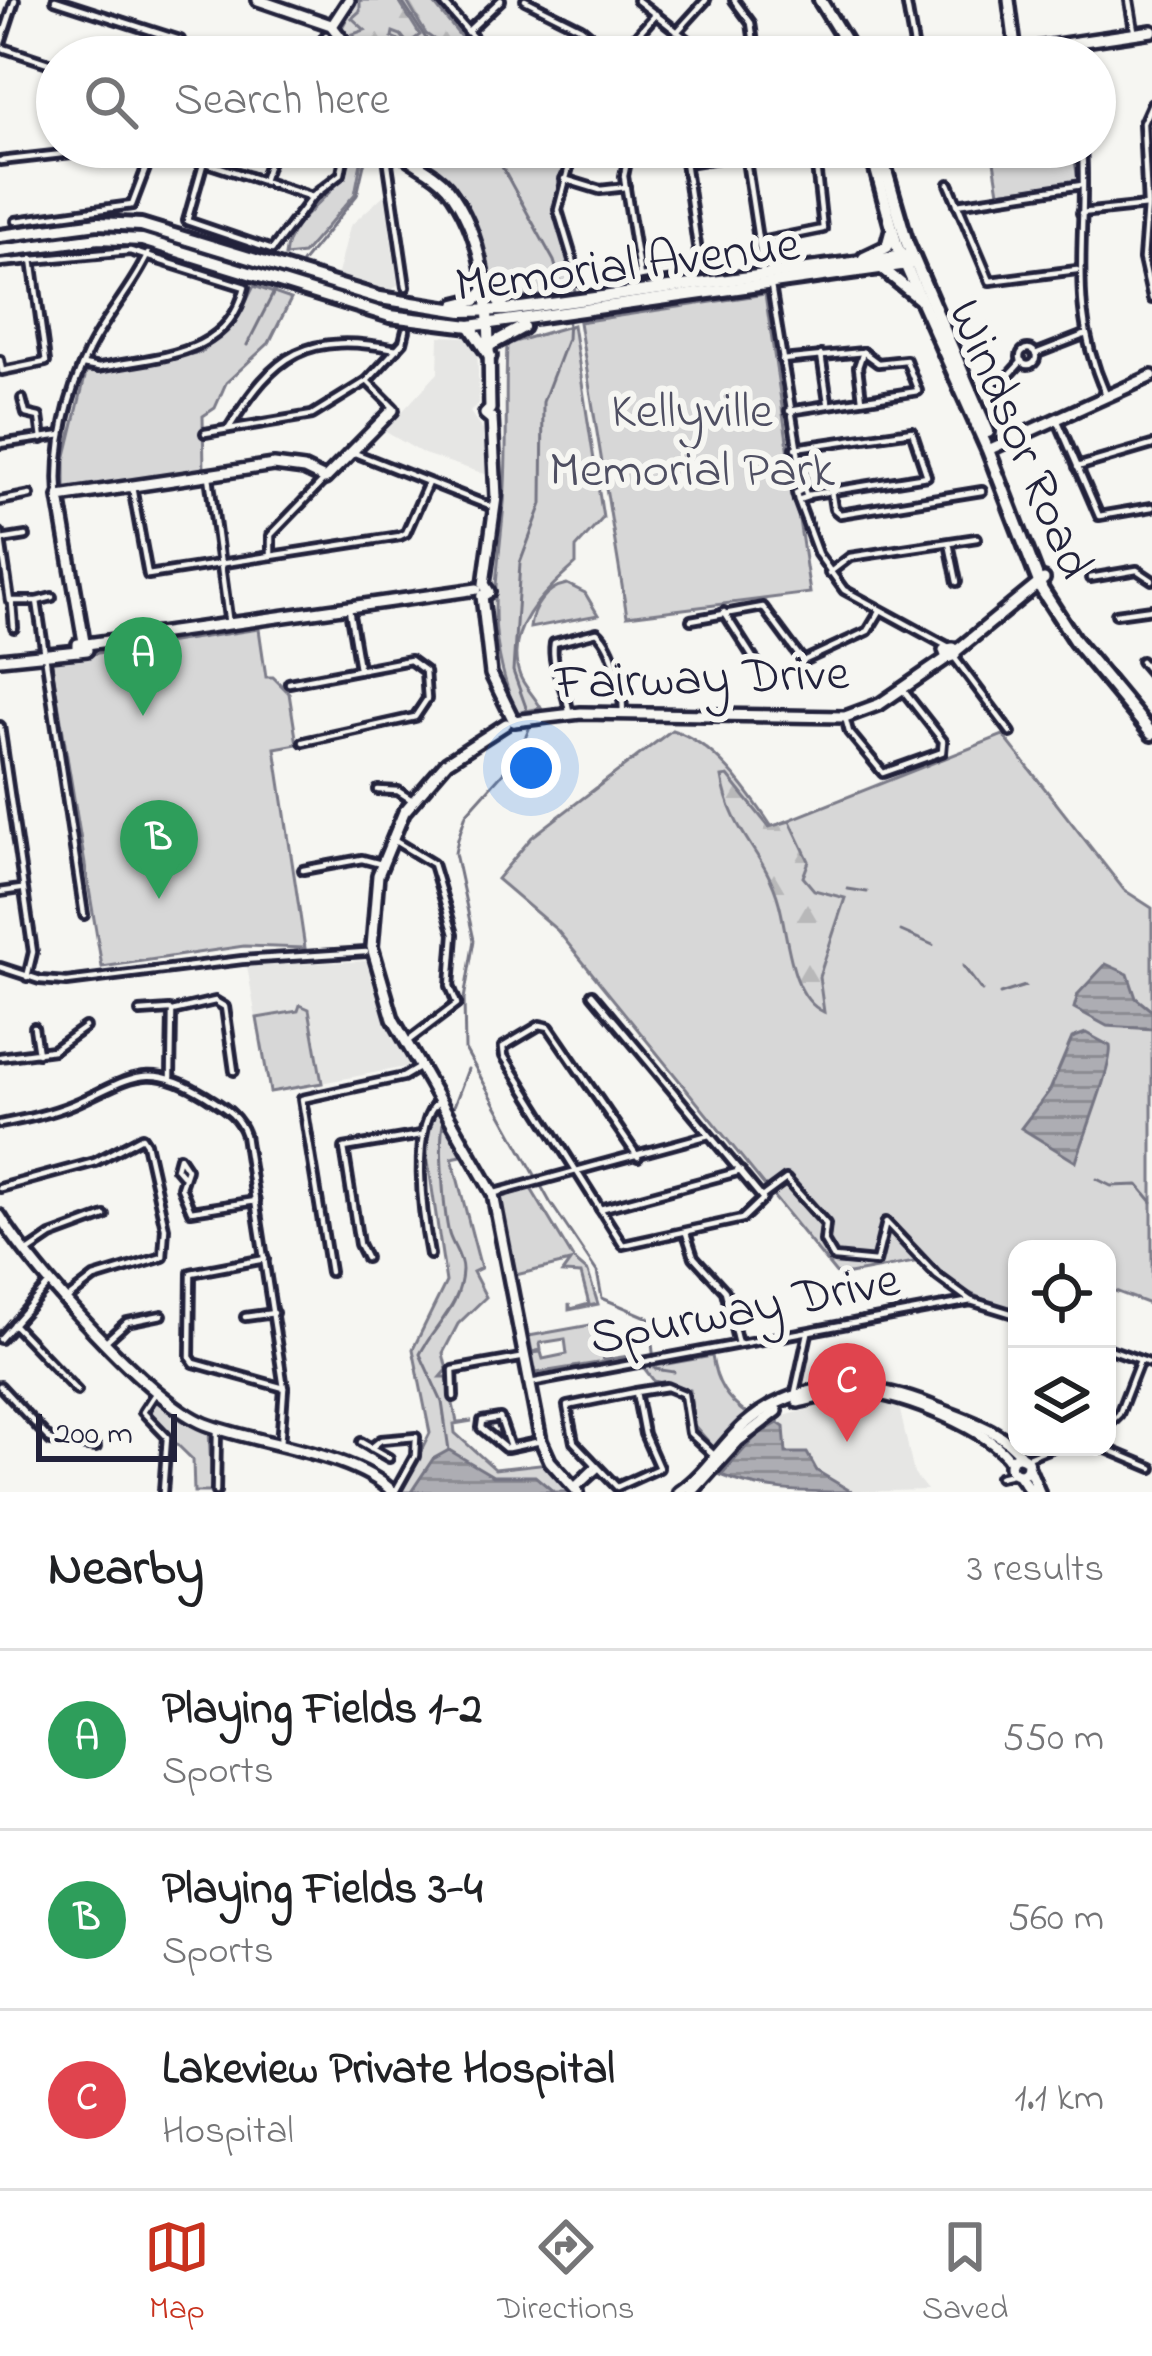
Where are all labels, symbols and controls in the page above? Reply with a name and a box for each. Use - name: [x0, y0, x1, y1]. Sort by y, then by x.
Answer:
- search box: [36, 36, 1116, 168]
- icon: search: [78, 69, 144, 135]
- text: Search here: [174, 69, 390, 135]
- street label: Memorial Avenue: [451, 209, 804, 326]
- street label: Windsor Road: [925, 289, 1110, 592]
- park label: Kellyville Memorial Park: [549, 376, 836, 510]
- pin: A: [104, 617, 182, 716]
- street label: Fairway Drive: [552, 638, 851, 723]
- your location: [501, 738, 561, 798]
- pin: B: [120, 800, 198, 899]
- map controls: [1008, 1240, 1116, 1456]
- button: locate: [1008, 1240, 1116, 1348]
- street label: Spurway Drive: [584, 1245, 906, 1378]
- pin: C: [808, 1343, 886, 1442]
- button: layers: [1008, 1348, 1116, 1456]
- scale bar: [36, 1408, 177, 1461]
- text: 200 m: [54, 1411, 133, 1459]
- text: Nearby: [48, 1533, 204, 1608]
- text: 3 results: [967, 1542, 1104, 1599]
- text: Playing Fields 1-2: [162, 1678, 482, 1744]
- text: A: [75, 1711, 99, 1768]
- text: 550 m: [1003, 1711, 1104, 1768]
- text: Sports: [162, 1744, 274, 1801]
- text: Playing Fields 3-4: [162, 1858, 482, 1924]
- text: B: [74, 1891, 100, 1948]
- text: 560 m: [1008, 1891, 1104, 1948]
- text: Sports: [162, 1924, 274, 1981]
- text: Lakeview Private Hospital: [162, 2038, 615, 2104]
- text: C: [76, 2071, 98, 2128]
- text: 1.1 km: [1014, 2071, 1104, 2128]
- text: Hospital: [162, 2104, 294, 2161]
- tab: Map: [144, 2214, 210, 2334]
- tab: Directions: [497, 2214, 635, 2334]
- tab: Saved: [922, 2214, 1008, 2334]

